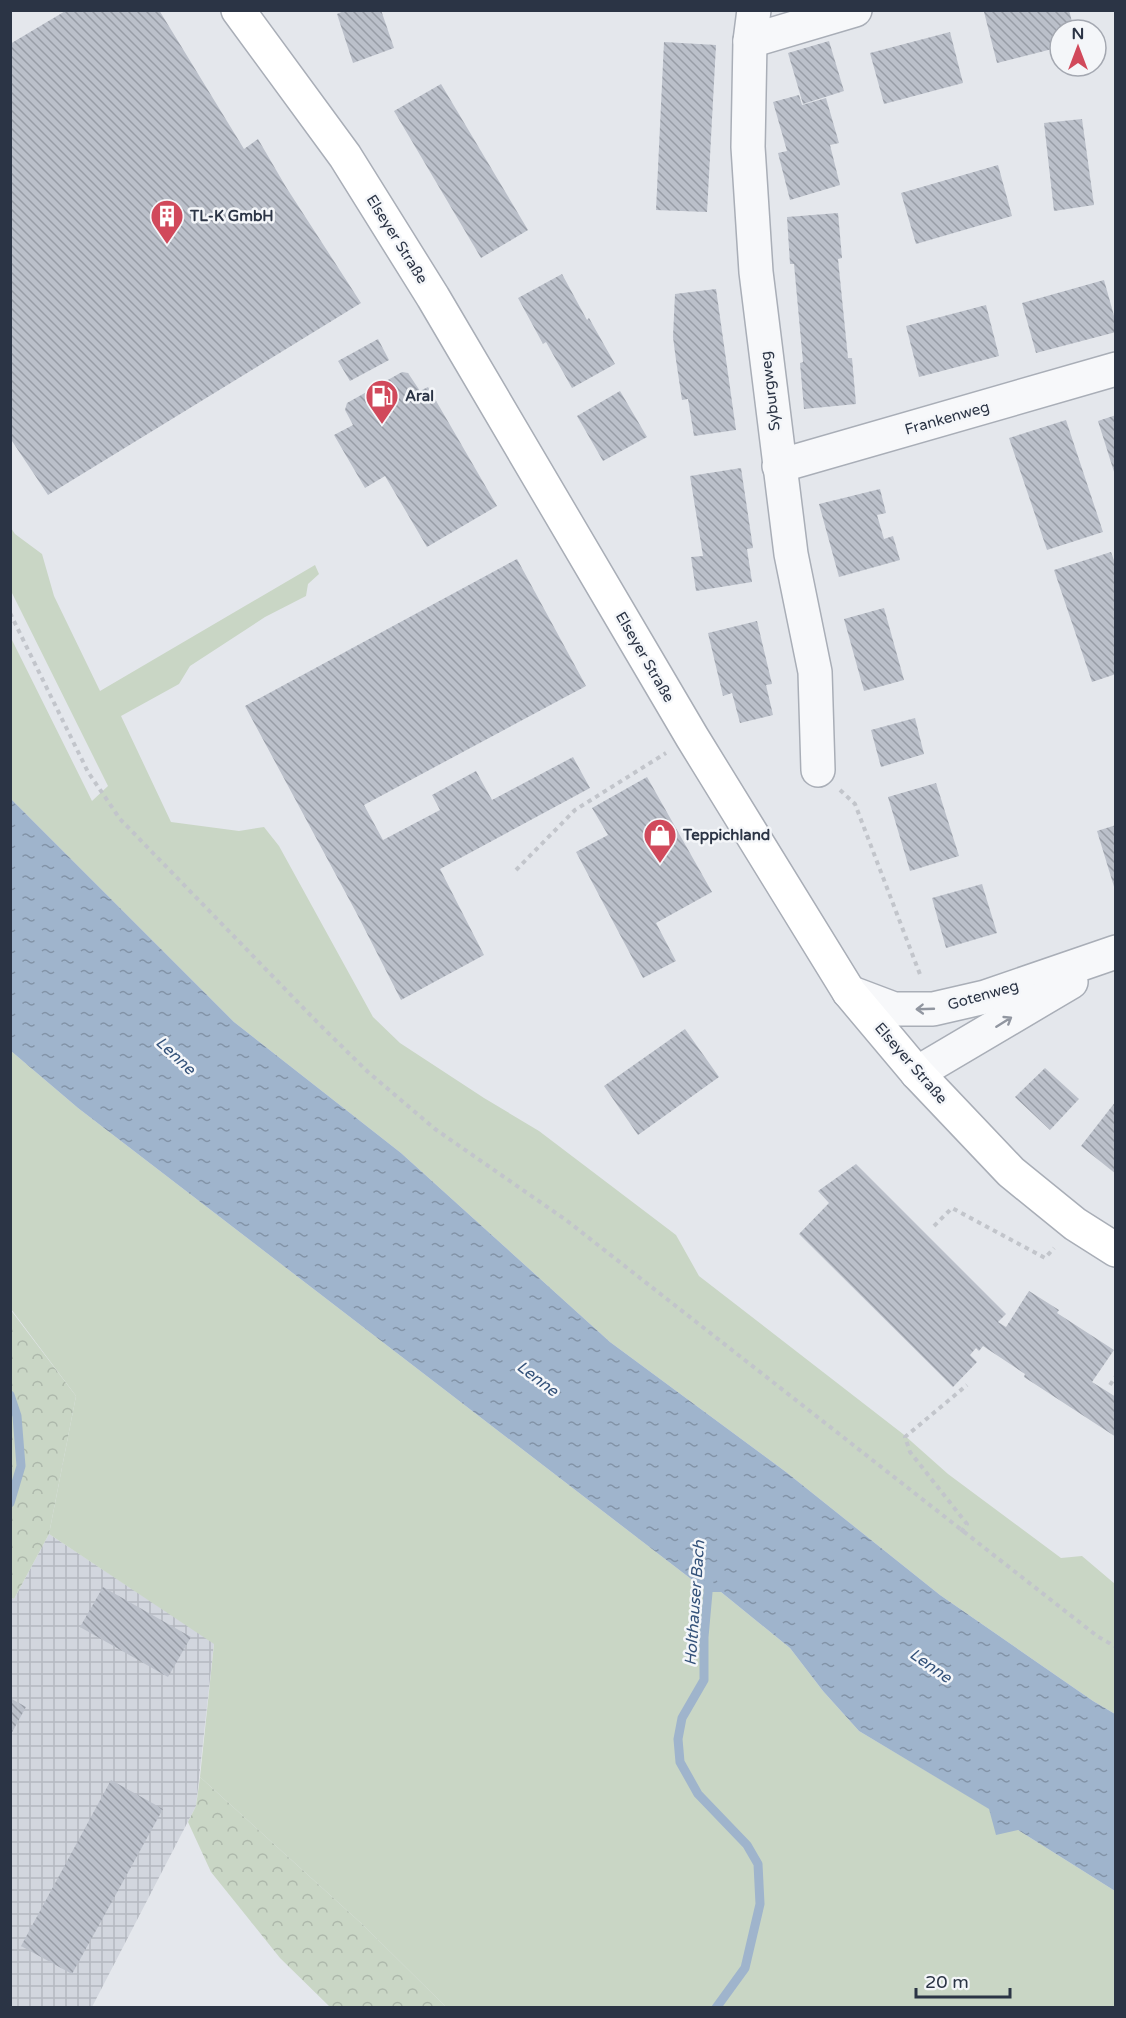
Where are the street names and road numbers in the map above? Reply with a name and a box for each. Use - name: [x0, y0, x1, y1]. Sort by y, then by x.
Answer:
- street label: Elseyer Straße: [362, 191, 432, 287]
- street label: Syburgweg: [756, 350, 784, 432]
- street label: Frankenweg: [903, 397, 991, 439]
- street label: Elseyer Straße: [612, 609, 678, 705]
- street label: Gotenweg: [945, 976, 1021, 1014]
- street label: Elseyer Straße: [871, 1019, 951, 1107]

